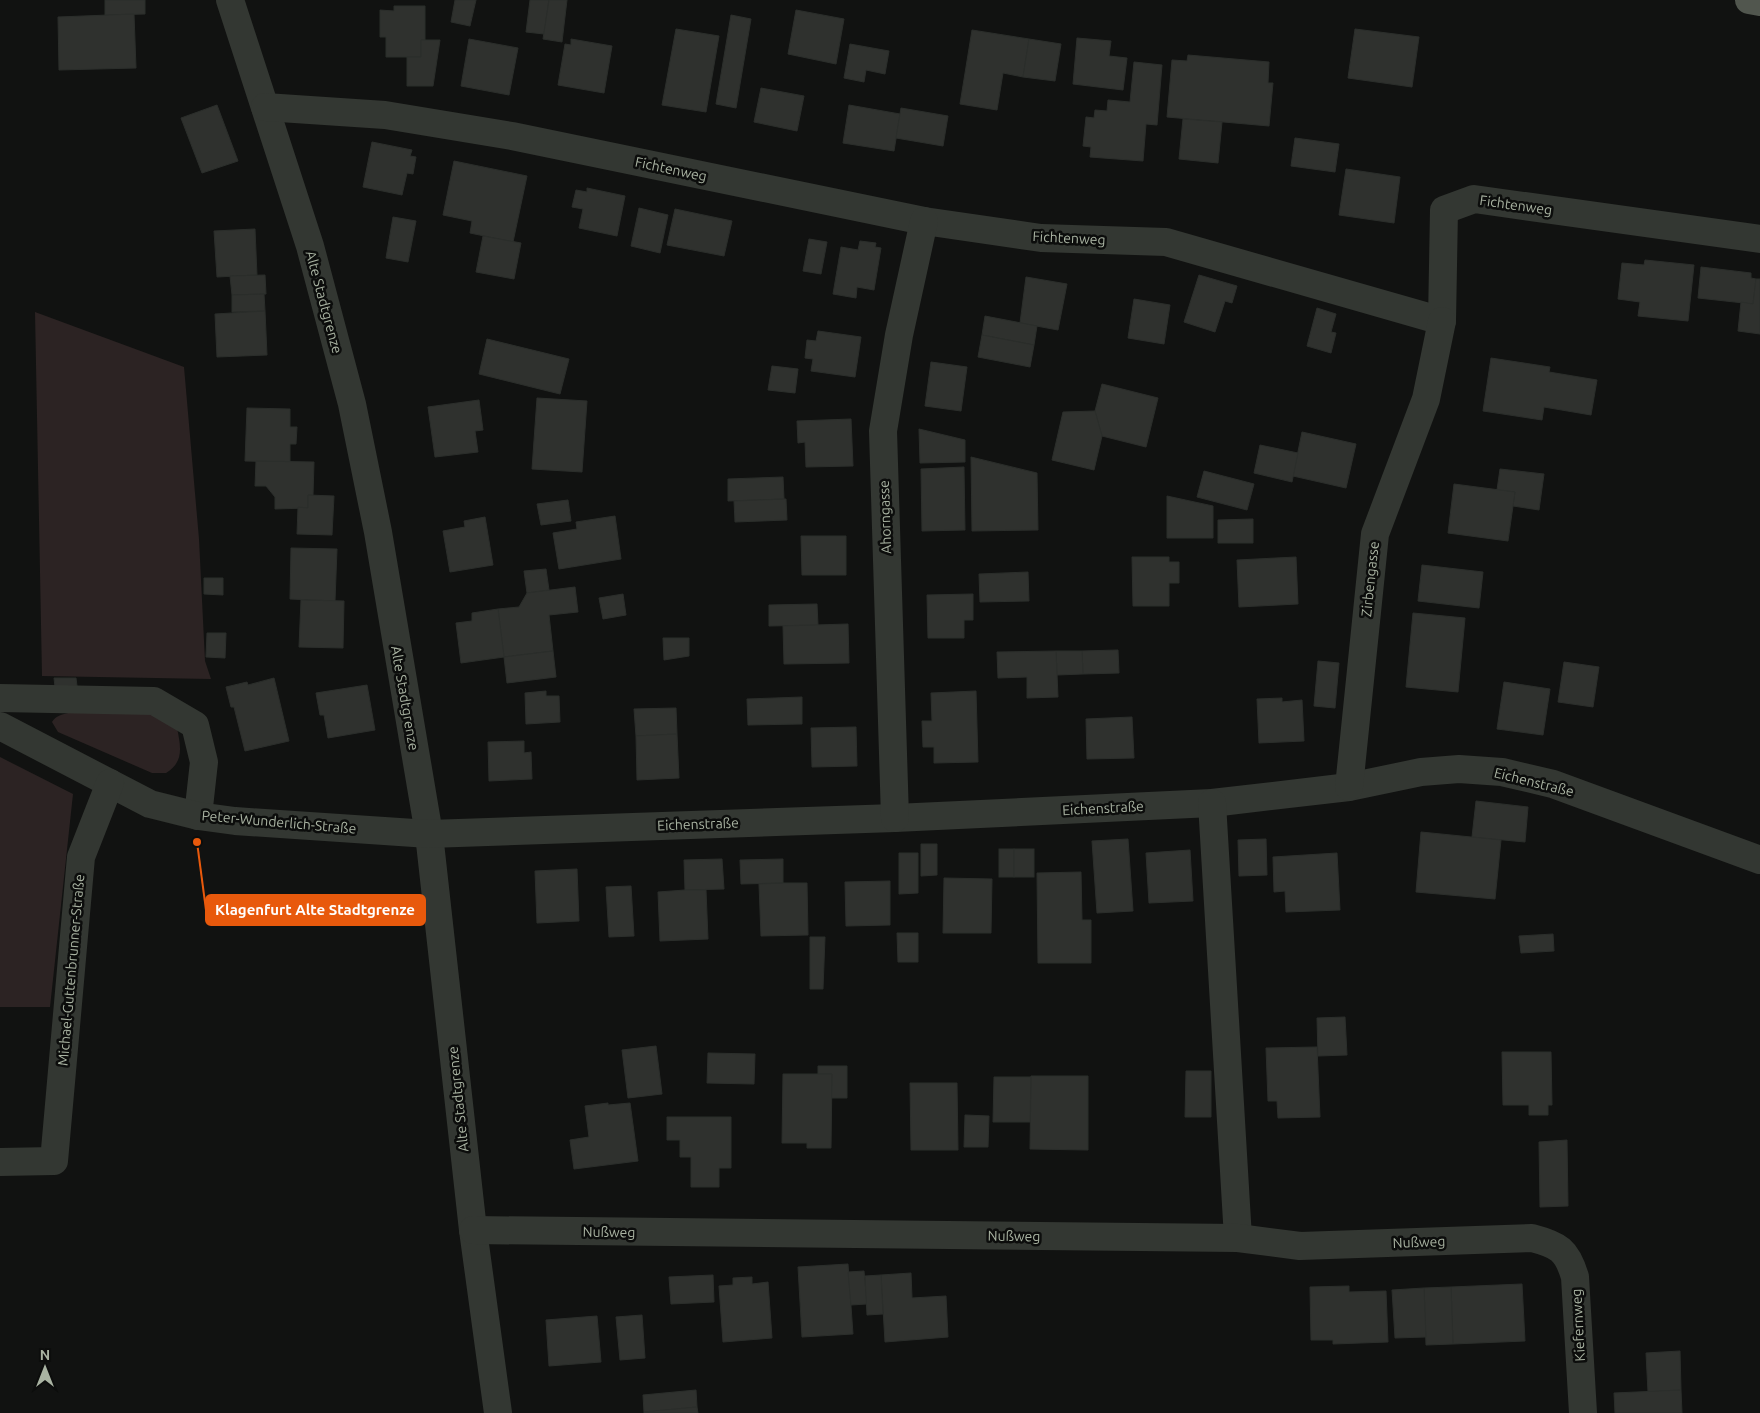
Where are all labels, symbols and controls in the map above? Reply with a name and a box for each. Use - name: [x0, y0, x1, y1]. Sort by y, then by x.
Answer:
- street label: Fichtenweg: [634, 154, 708, 184]
- street label: Fichtenweg: [1479, 192, 1553, 218]
- street label: Fichtenweg: [1032, 228, 1106, 248]
- street label: Alte Stadtgrenze: [303, 249, 345, 355]
- street label: Ahorngasse: [876, 480, 894, 554]
- street label: Zirbengasse: [1358, 540, 1382, 618]
- street label: Alte Stadtgrenze: [388, 644, 422, 752]
- street label: Eichenstraße: [1492, 764, 1576, 800]
- street label: Eichenstraße: [1062, 798, 1144, 818]
- street label: Peter-Wunderlich-Straße: [201, 807, 357, 837]
- street label: Eichenstraße: [657, 815, 739, 833]
- street label: Michael-Guttenbrunner-Straße: [55, 873, 87, 1067]
- callout: Klagenfurt Alte Stadtgrenze: [206, 895, 425, 925]
- text: Klagenfurt Alte Stadtgrenze: [215, 901, 415, 918]
- street label: Alte Stadtgrenze: [445, 1045, 471, 1153]
- street label: Nußweg: [582, 1224, 636, 1240]
- street label: Nußweg: [987, 1228, 1041, 1244]
- street label: Nußweg: [1392, 1233, 1446, 1251]
- street label: Kiefernweg: [1568, 1288, 1588, 1362]
- north arrow: [20, 1343, 70, 1393]
- text: N: [40, 1347, 50, 1363]

